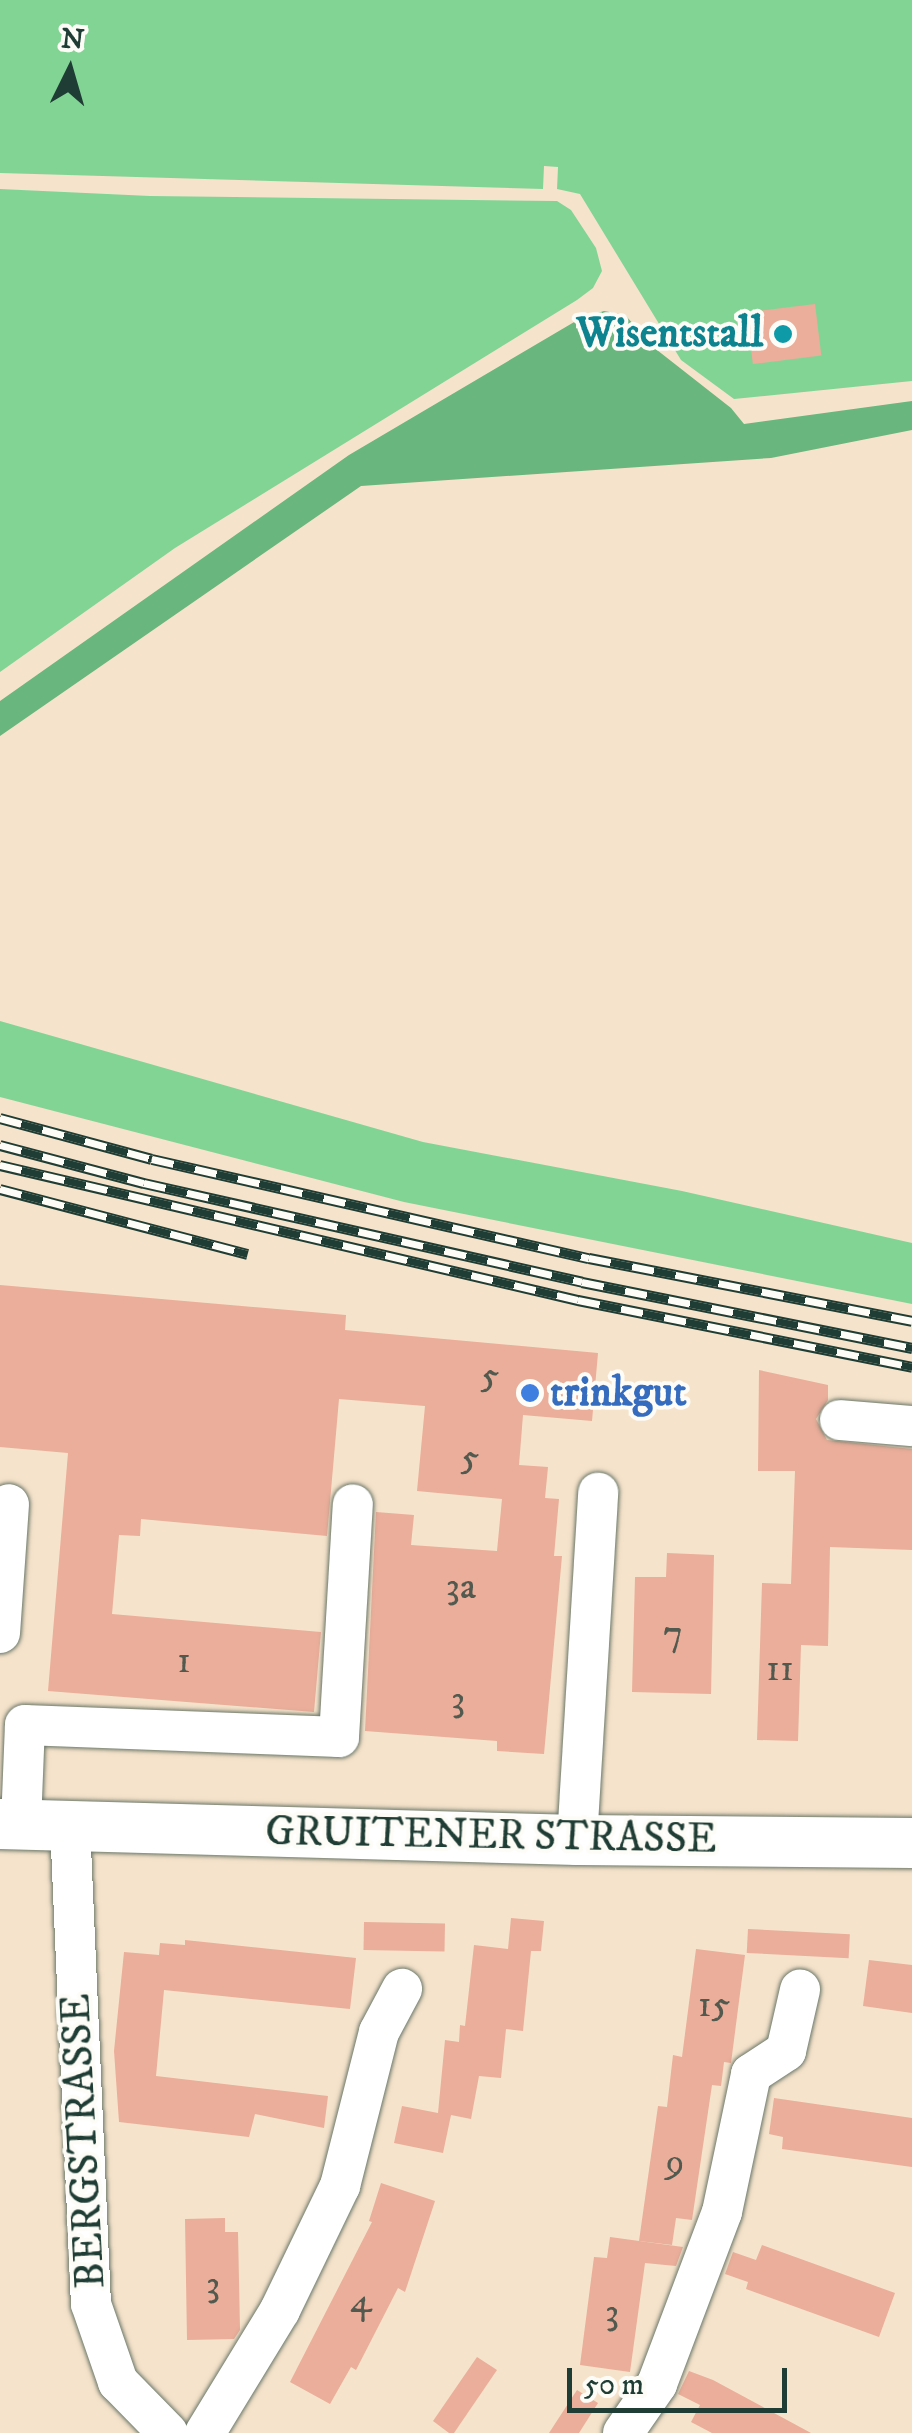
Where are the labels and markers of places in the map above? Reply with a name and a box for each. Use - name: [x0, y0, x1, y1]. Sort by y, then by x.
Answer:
- place label: Wisentstall: [577, 309, 763, 359]
- marker: Wisentstall: [772, 323, 794, 345]
- place label: trinkgut: [550, 1368, 687, 1418]
- marker: trinkgut: [519, 1382, 541, 1404]

